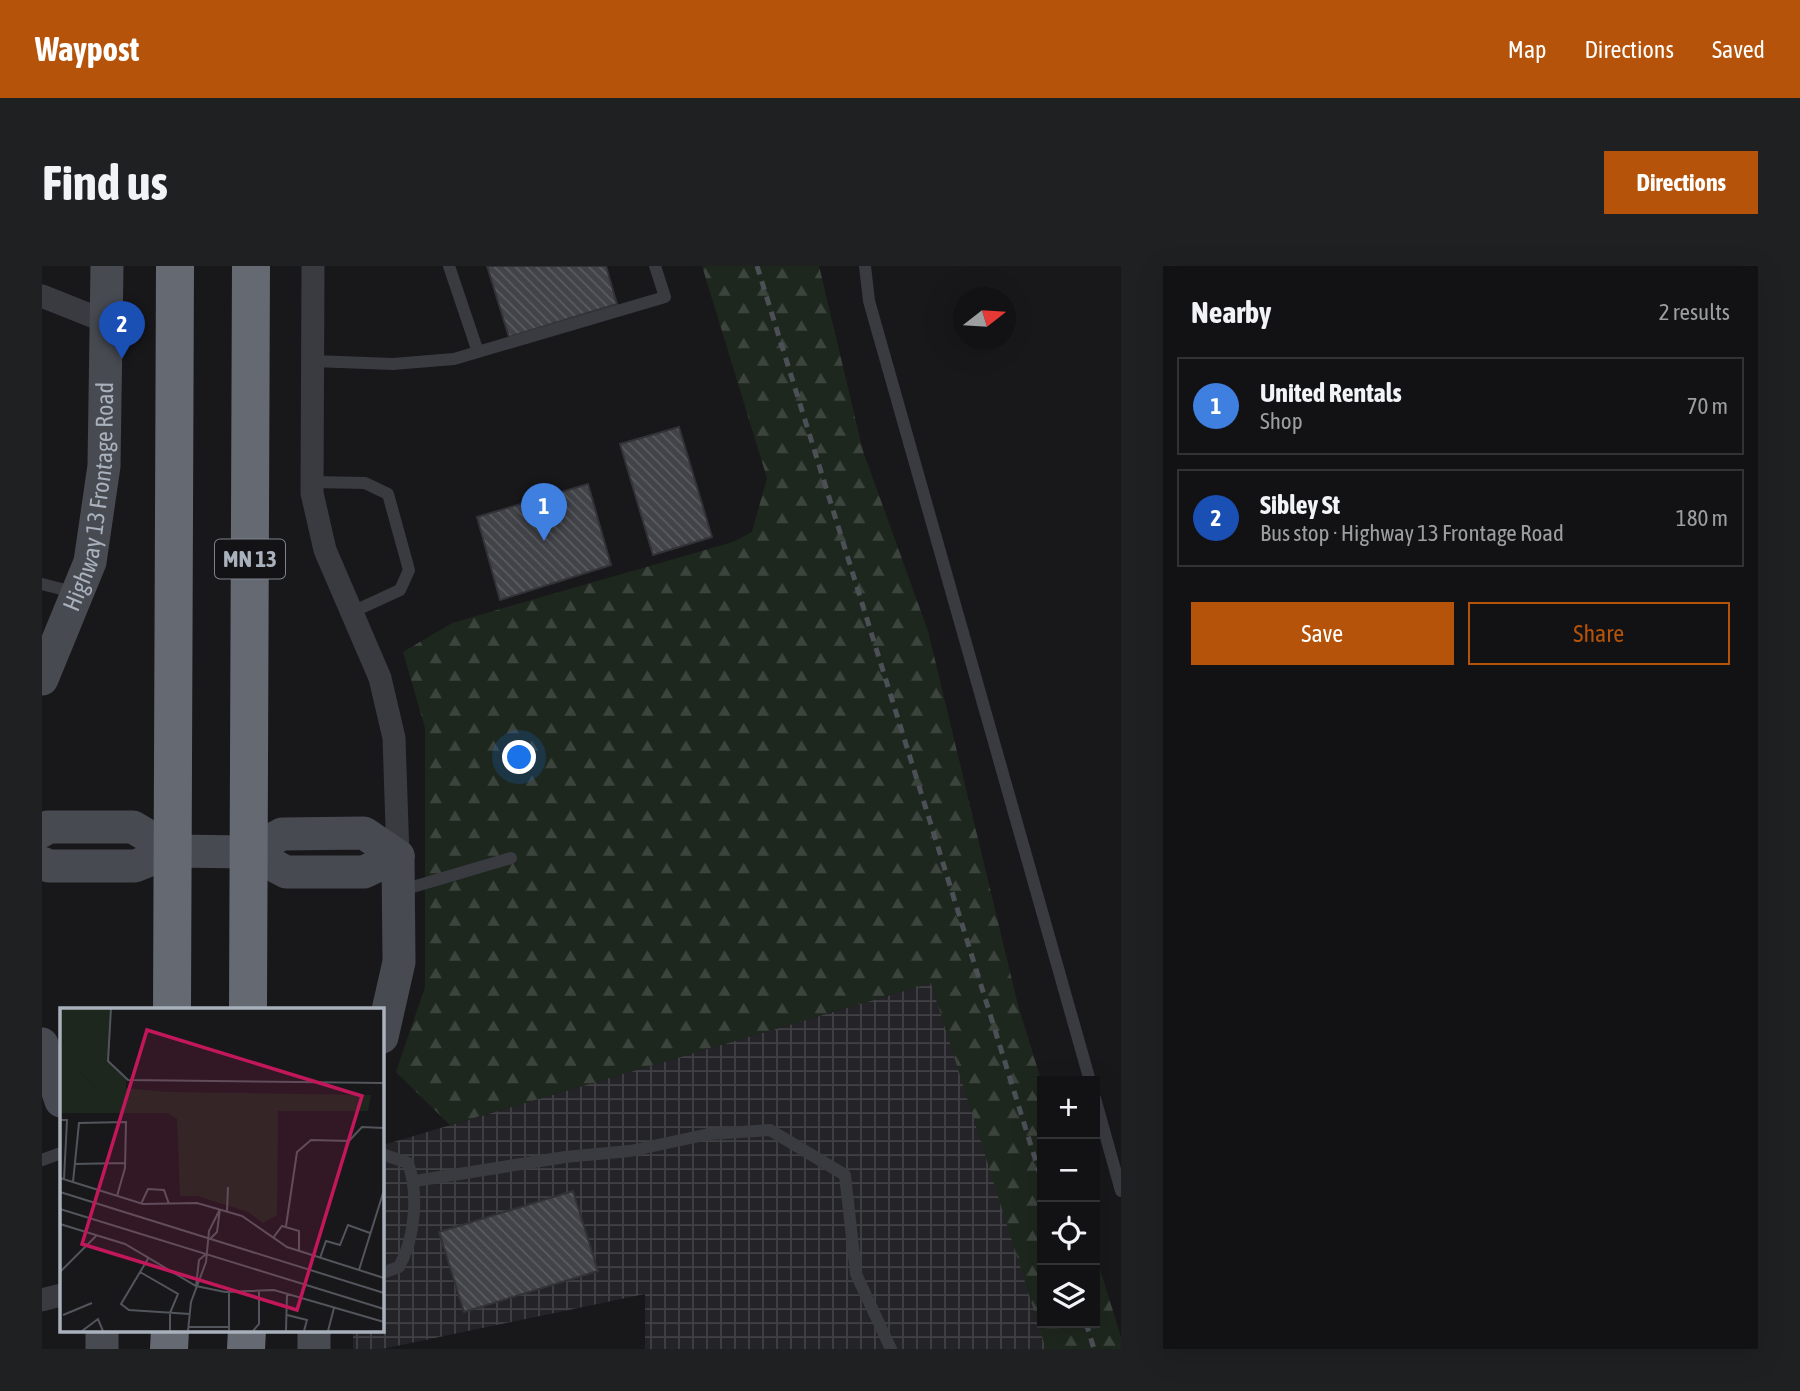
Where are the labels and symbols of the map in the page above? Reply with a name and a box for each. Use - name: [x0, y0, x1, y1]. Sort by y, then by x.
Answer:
- north arrow: [953, 287, 1016, 350]
- pin: 2: [99, 301, 145, 359]
- street label: Highway 13 Frontage Road: [57, 382, 118, 615]
- pin: 1: [521, 483, 567, 541]
- road number: MN 13: [215, 540, 285, 578]
- your location: [502, 740, 536, 774]
- inset map: [60, 1008, 383, 1332]

